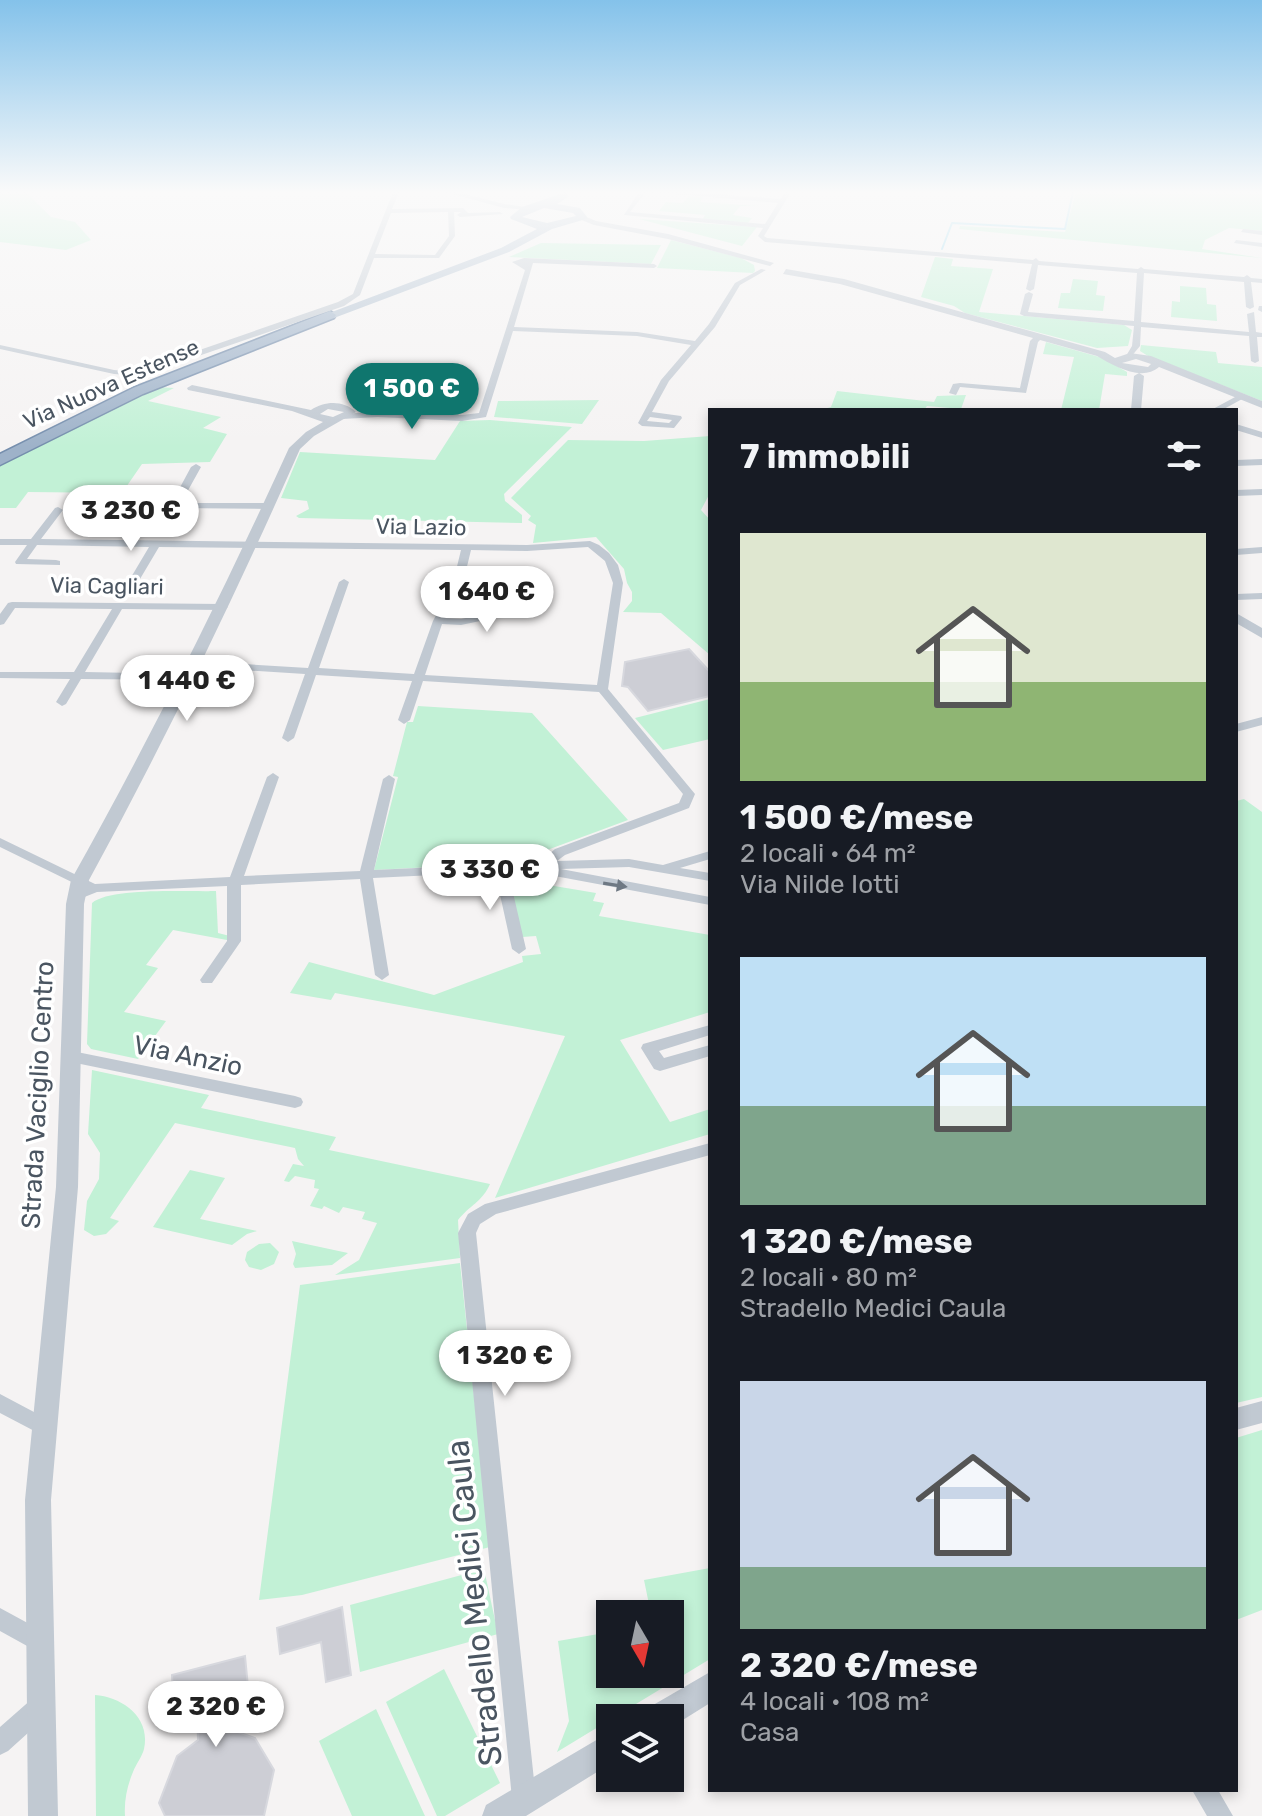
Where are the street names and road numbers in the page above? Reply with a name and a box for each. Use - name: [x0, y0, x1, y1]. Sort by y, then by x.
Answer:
- street label: Via Nuova Estense: [19, 333, 203, 435]
- street label: Via Lazio: [375, 513, 467, 541]
- street label: Via Cagliari: [50, 572, 164, 600]
- street label: Strada Vaciglio Centro: [16, 960, 60, 1230]
- street label: Via Anzio: [131, 1029, 245, 1083]
- street label: Stradello Medici Caula: [438, 1438, 510, 1768]

